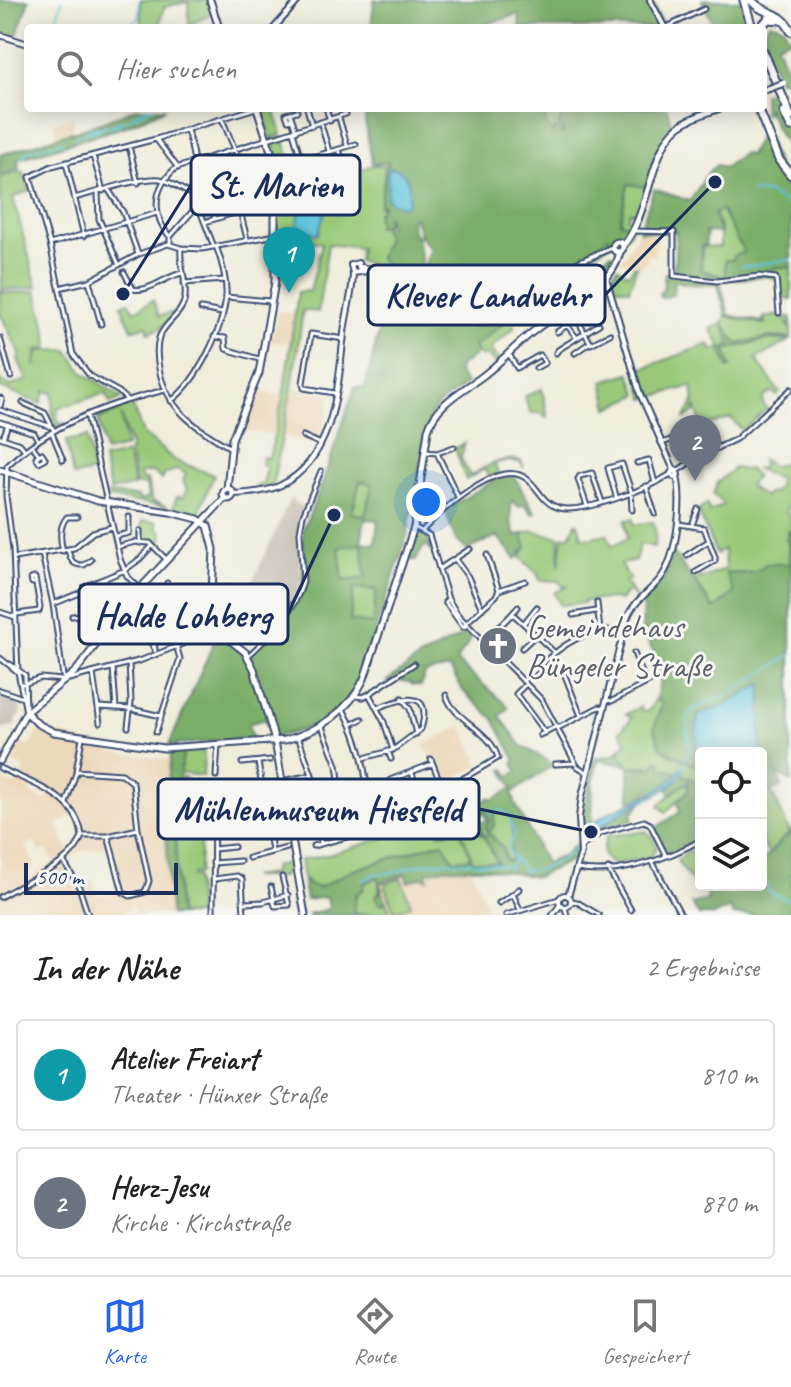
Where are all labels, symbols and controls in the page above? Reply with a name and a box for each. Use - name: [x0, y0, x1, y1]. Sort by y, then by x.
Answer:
- search box: [24, 24, 767, 112]
- icon: search: [52, 46, 96, 90]
- text: Hier suchen: [116, 49, 236, 87]
- callout: St. Marien: [191, 155, 360, 215]
- text: St. Marien: [206, 162, 345, 208]
- pin: 1: [263, 227, 315, 293]
- callout: Klever Landwehr: [368, 265, 605, 325]
- text: Klever Landwehr: [385, 272, 593, 318]
- pin: 2: [669, 415, 721, 481]
- your location: [406, 482, 446, 522]
- callout: Halde Lohberg: [79, 584, 288, 644]
- text: Halde Lohberg: [94, 592, 275, 638]
- place label: Gemeindehaus Büngeler Straße: [526, 605, 713, 687]
- church icon: Gemeindehaus Büngeler Straße: [477, 625, 519, 667]
- map controls: [695, 747, 767, 891]
- button: locate: [695, 747, 767, 819]
- callout: Mühlenmuseum Hiesfeld: [158, 779, 479, 839]
- text: Mühlenmuseum Hiesfeld: [174, 786, 468, 832]
- button: layers: [695, 819, 767, 891]
- scale bar: [24, 859, 178, 895]
- text: 500 m: [36, 863, 83, 891]
- text: In der Nähe: [32, 946, 178, 989]
- text: 2 Ergebnisse: [646, 951, 759, 984]
- text: Atelier Freiart: [110, 1040, 258, 1078]
- text: 1: [54, 1059, 66, 1092]
- text: 810 m: [701, 1059, 757, 1092]
- text: Theater · Hünxer Straße: [110, 1078, 327, 1111]
- text: Herz-Jesu: [110, 1168, 208, 1206]
- text: 2: [54, 1187, 66, 1220]
- text: 870 m: [701, 1187, 757, 1220]
- text: Kirche · Kirchstraße: [110, 1206, 290, 1239]
- tab: Karte: [103, 1294, 147, 1370]
- tab: Route: [353, 1294, 397, 1370]
- tab: Gespeichert: [602, 1294, 688, 1370]

